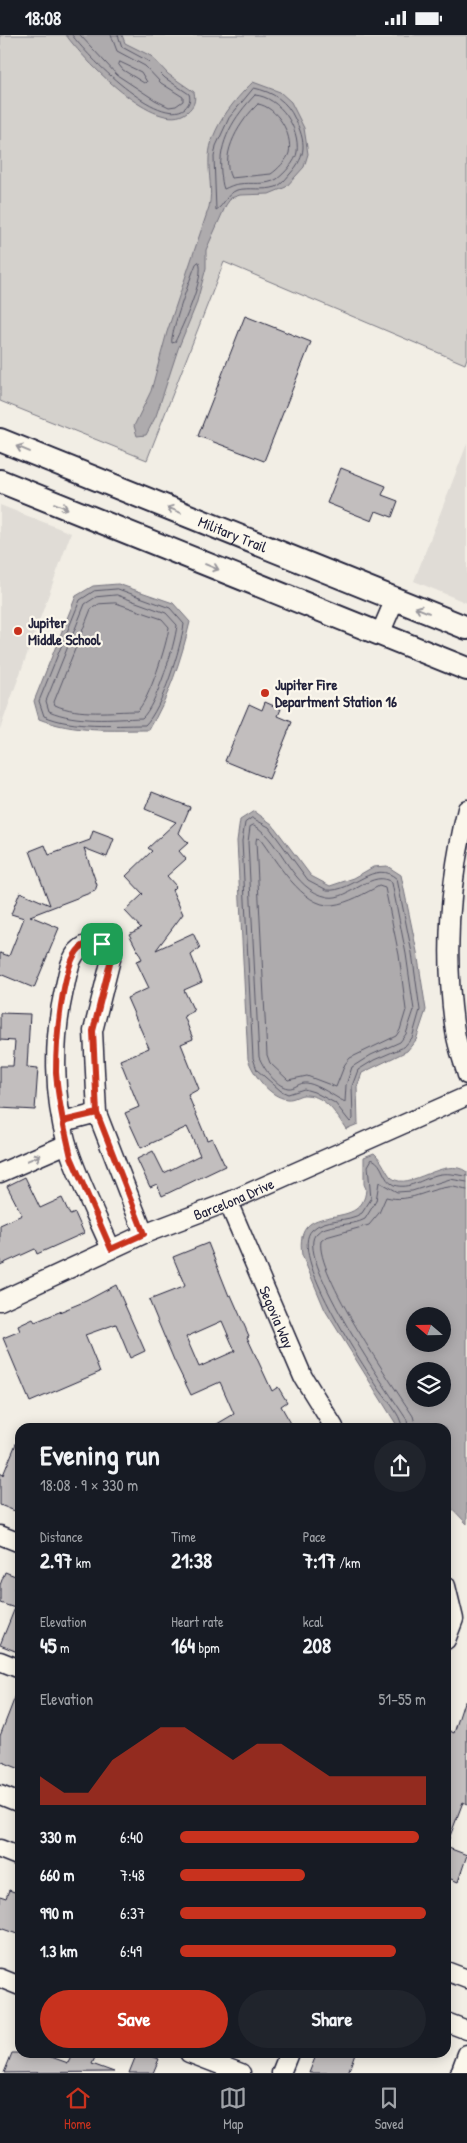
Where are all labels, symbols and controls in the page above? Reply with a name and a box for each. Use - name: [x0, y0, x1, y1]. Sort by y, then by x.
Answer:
- text: 18:08: [25, 5, 61, 31]
- one-way arrow: [16, 444, 31, 454]
- one-way arrow: [53, 502, 69, 511]
- one-way arrow: [167, 505, 182, 515]
- street label: Military Trail: [195, 510, 270, 557]
- one-way arrow: [204, 562, 219, 572]
- one-way arrow: [415, 605, 430, 614]
- place label: Jupiter Middle School: [28, 612, 101, 650]
- marker: Jupiter Middle School: [12, 625, 24, 637]
- place label: Jupiter Fire Department Station 16: [275, 674, 397, 713]
- marker: Jupiter Fire Department Station 16: [259, 687, 271, 699]
- pin: [81, 923, 123, 965]
- icon: arrive: [88, 930, 116, 958]
- one-way arrow: [26, 1153, 41, 1163]
- street label: Barcelona Drive: [190, 1173, 277, 1225]
- street label: Segovia Way: [255, 1282, 300, 1351]
- north arrow: [406, 1307, 451, 1353]
- map controls: [406, 1307, 451, 1407]
- button: layers: [406, 1362, 451, 1407]
- text: Evening run: [40, 1436, 160, 1474]
- button: share: [374, 1440, 426, 1492]
- text: 18:08 · 9 × 330 m: [40, 1474, 138, 1496]
- text: Distance: [40, 1527, 83, 1546]
- text: Time: [171, 1527, 196, 1546]
- text: Pace: [303, 1527, 326, 1546]
- text: 2.97: [40, 1546, 72, 1575]
- text: 21:38: [171, 1546, 212, 1575]
- text: 7:17: [303, 1546, 336, 1575]
- text: km: [72, 1553, 91, 1572]
- text: /km: [336, 1553, 360, 1572]
- text: Elevation: [40, 1612, 87, 1631]
- text: Heart rate: [171, 1612, 224, 1631]
- text: kcal: [303, 1612, 323, 1631]
- text: 45: [40, 1631, 57, 1660]
- text: 164: [171, 1631, 195, 1660]
- text: 208: [303, 1631, 331, 1660]
- text: m: [57, 1638, 70, 1657]
- text: bpm: [195, 1638, 220, 1657]
- text: Elevation: [40, 1688, 93, 1710]
- text: 51–55 m: [379, 1688, 426, 1710]
- text: 330 m: [40, 1826, 76, 1848]
- text: 6:40: [120, 1826, 143, 1848]
- text: 660 m: [40, 1864, 75, 1886]
- text: 7:48: [120, 1864, 145, 1886]
- text: 990 m: [40, 1902, 73, 1924]
- text: 6:37: [120, 1902, 145, 1924]
- text: 1.3 km: [40, 1940, 78, 1962]
- text: 6:49: [120, 1940, 142, 1962]
- button: Save: [40, 1990, 228, 2048]
- button: Share: [238, 1990, 426, 2048]
- tab: Home: [64, 2084, 92, 2133]
- tab: Map: [219, 2084, 247, 2133]
- tab: Saved: [375, 2084, 403, 2133]

